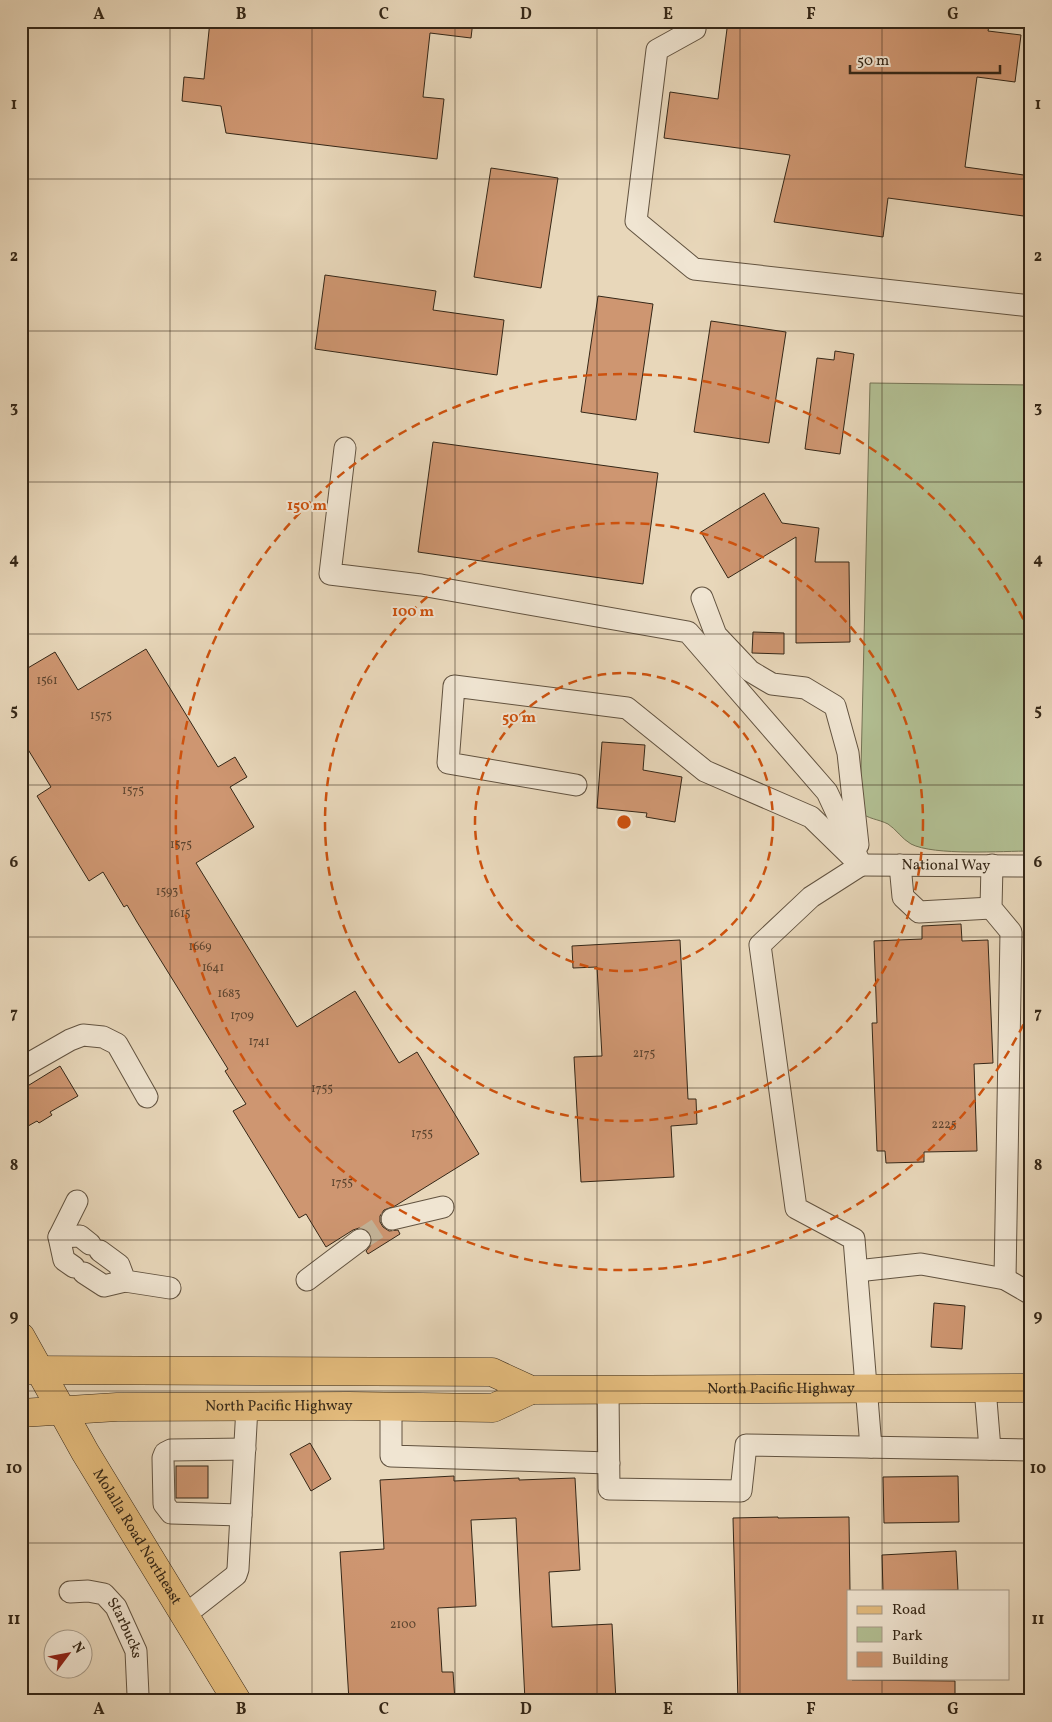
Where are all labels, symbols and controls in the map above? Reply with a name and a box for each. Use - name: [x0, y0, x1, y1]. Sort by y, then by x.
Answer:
- text: A: [93, 4, 105, 26]
- text: B: [236, 4, 247, 26]
- text: C: [379, 4, 389, 26]
- text: D: [520, 4, 532, 26]
- text: E: [663, 4, 673, 26]
- text: F: [806, 4, 816, 26]
- text: G: [947, 4, 959, 26]
- scale bar: [850, 42, 1000, 74]
- text: 50 m: [857, 51, 889, 72]
- text: 1: [11, 94, 17, 116]
- text: 1: [1035, 94, 1041, 116]
- text: 2: [10, 246, 18, 268]
- text: 2: [1034, 246, 1042, 268]
- text: 3: [10, 397, 18, 419]
- text: 3: [1034, 397, 1042, 419]
- text: 150 m: [287, 496, 327, 517]
- text: 4: [9, 549, 19, 571]
- text: 4: [1033, 549, 1043, 571]
- text: 100 m: [392, 602, 435, 623]
- house number: 1561: [36, 673, 58, 689]
- text: 5: [10, 700, 18, 722]
- text: 5: [1034, 700, 1042, 722]
- house number: 1575: [90, 708, 112, 724]
- text: 50 m: [502, 708, 536, 729]
- house number: 1575: [122, 783, 144, 799]
- centre of rings: [615, 813, 633, 831]
- house number: 1575: [170, 837, 192, 853]
- text: 6: [10, 852, 19, 874]
- text: 6: [1034, 852, 1043, 874]
- street label: National Way: [902, 855, 990, 876]
- house number: 1593: [156, 884, 178, 900]
- house number: 1615: [169, 906, 191, 922]
- house number: 1669: [188, 939, 212, 955]
- house number: 1641: [202, 960, 224, 976]
- house number: 1683: [218, 986, 240, 1002]
- text: 7: [10, 1003, 18, 1025]
- text: 7: [1034, 1003, 1042, 1025]
- house number: 1709: [230, 1008, 254, 1024]
- house number: 1741: [248, 1034, 270, 1050]
- house number: 2175: [633, 1046, 656, 1062]
- house number: 1755: [311, 1081, 333, 1097]
- house number: 2225: [931, 1117, 957, 1133]
- house number: 1755: [411, 1126, 433, 1142]
- text: 8: [10, 1155, 18, 1177]
- text: 8: [1034, 1155, 1042, 1177]
- house number: 1755: [331, 1175, 353, 1191]
- text: 9: [10, 1306, 19, 1328]
- text: 9: [1034, 1306, 1043, 1328]
- street label: North Pacific Highway: [707, 1378, 855, 1400]
- street label: North Pacific Highway: [205, 1395, 353, 1417]
- text: 10: [6, 1458, 22, 1480]
- text: 10: [1030, 1458, 1046, 1480]
- street label: Molalla Road Northeast: [87, 1465, 186, 1609]
- legend: [847, 1590, 1010, 1680]
- street label: Starbucks: [102, 1593, 147, 1659]
- text: Road: [892, 1600, 926, 1621]
- text: 11: [8, 1609, 20, 1631]
- text: 11: [1032, 1609, 1044, 1631]
- house number: 2100: [390, 1617, 416, 1633]
- text: Park: [892, 1626, 923, 1647]
- north arrow: [42, 1630, 92, 1680]
- text: N: [67, 1639, 89, 1657]
- text: Building: [892, 1650, 949, 1671]
- text: A: [93, 1699, 105, 1721]
- text: B: [236, 1699, 247, 1721]
- text: C: [379, 1699, 389, 1721]
- text: D: [520, 1699, 532, 1721]
- text: E: [663, 1699, 673, 1721]
- text: F: [806, 1699, 816, 1721]
- text: G: [947, 1699, 959, 1721]

